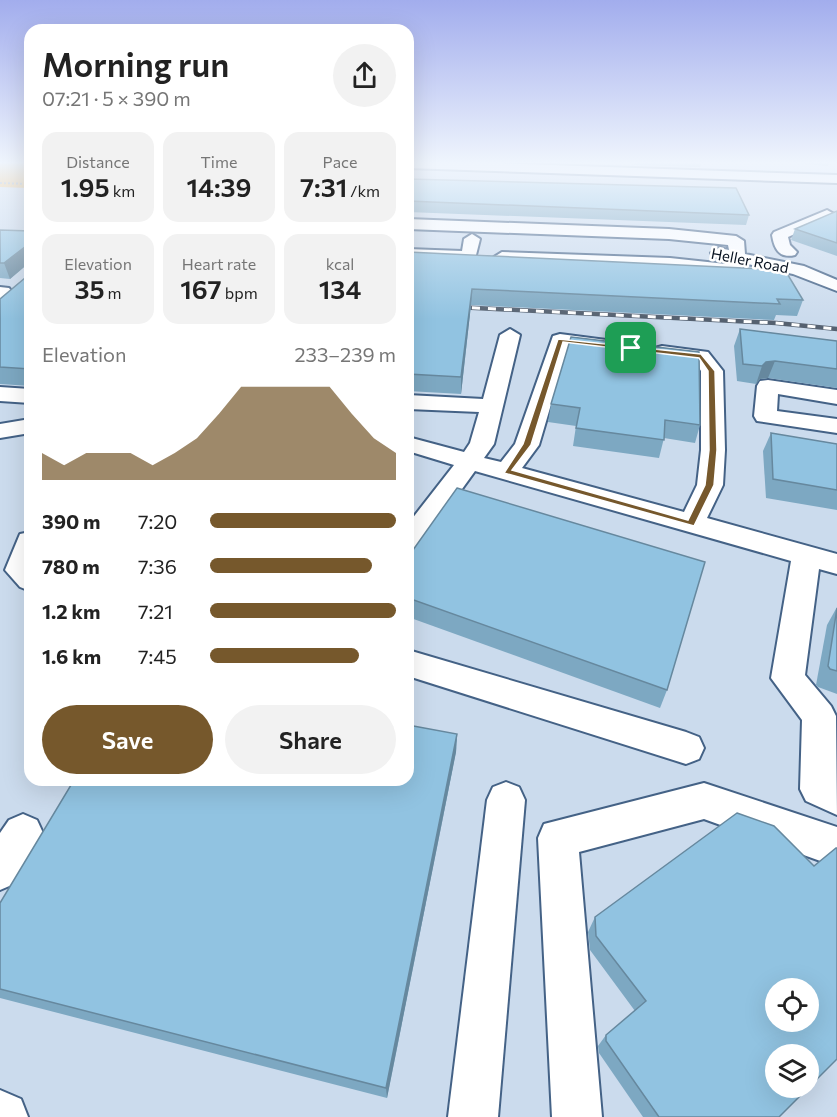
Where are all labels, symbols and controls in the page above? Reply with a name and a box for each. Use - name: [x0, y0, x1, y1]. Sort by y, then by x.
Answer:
- text: Morning run: [42, 43, 229, 84]
- button: share: [333, 44, 396, 107]
- text: 07:21 · 5 × 390 m: [42, 86, 191, 110]
- text: Distance: [66, 152, 130, 171]
- text: Time: [201, 152, 237, 171]
- text: Pace: [323, 152, 357, 171]
- text: 1.95: [61, 171, 110, 202]
- text: 14:39: [186, 171, 252, 202]
- text: 7:31: [300, 171, 347, 202]
- text: km: [110, 181, 135, 200]
- text: /km: [347, 181, 380, 200]
- street label: Heller Road: [710, 244, 790, 276]
- text: Elevation: [64, 254, 132, 273]
- text: Heart rate: [182, 254, 256, 273]
- text: kcal: [326, 254, 354, 273]
- text: 35: [74, 273, 105, 304]
- text: 167: [180, 273, 222, 304]
- text: 134: [319, 273, 361, 304]
- text: m: [105, 283, 122, 302]
- text: bpm: [222, 283, 258, 302]
- pin: [605, 322, 656, 373]
- icon: arrive: [614, 331, 647, 364]
- text: Elevation: [42, 342, 127, 366]
- text: 233–239 m: [294, 342, 396, 366]
- text: 390 m: [42, 509, 101, 533]
- text: 7:20: [138, 509, 177, 533]
- text: 780 m: [42, 554, 100, 578]
- text: 7:36: [138, 554, 177, 578]
- text: 1.2 km: [42, 599, 100, 623]
- text: 7:21: [138, 599, 173, 623]
- text: 1.6 km: [42, 644, 101, 668]
- text: 7:45: [138, 644, 177, 668]
- button: Save: [42, 705, 213, 774]
- button: Share: [225, 705, 396, 774]
- map controls: [765, 978, 819, 1098]
- button: locate: [765, 978, 819, 1032]
- button: layers: [765, 1044, 819, 1098]

